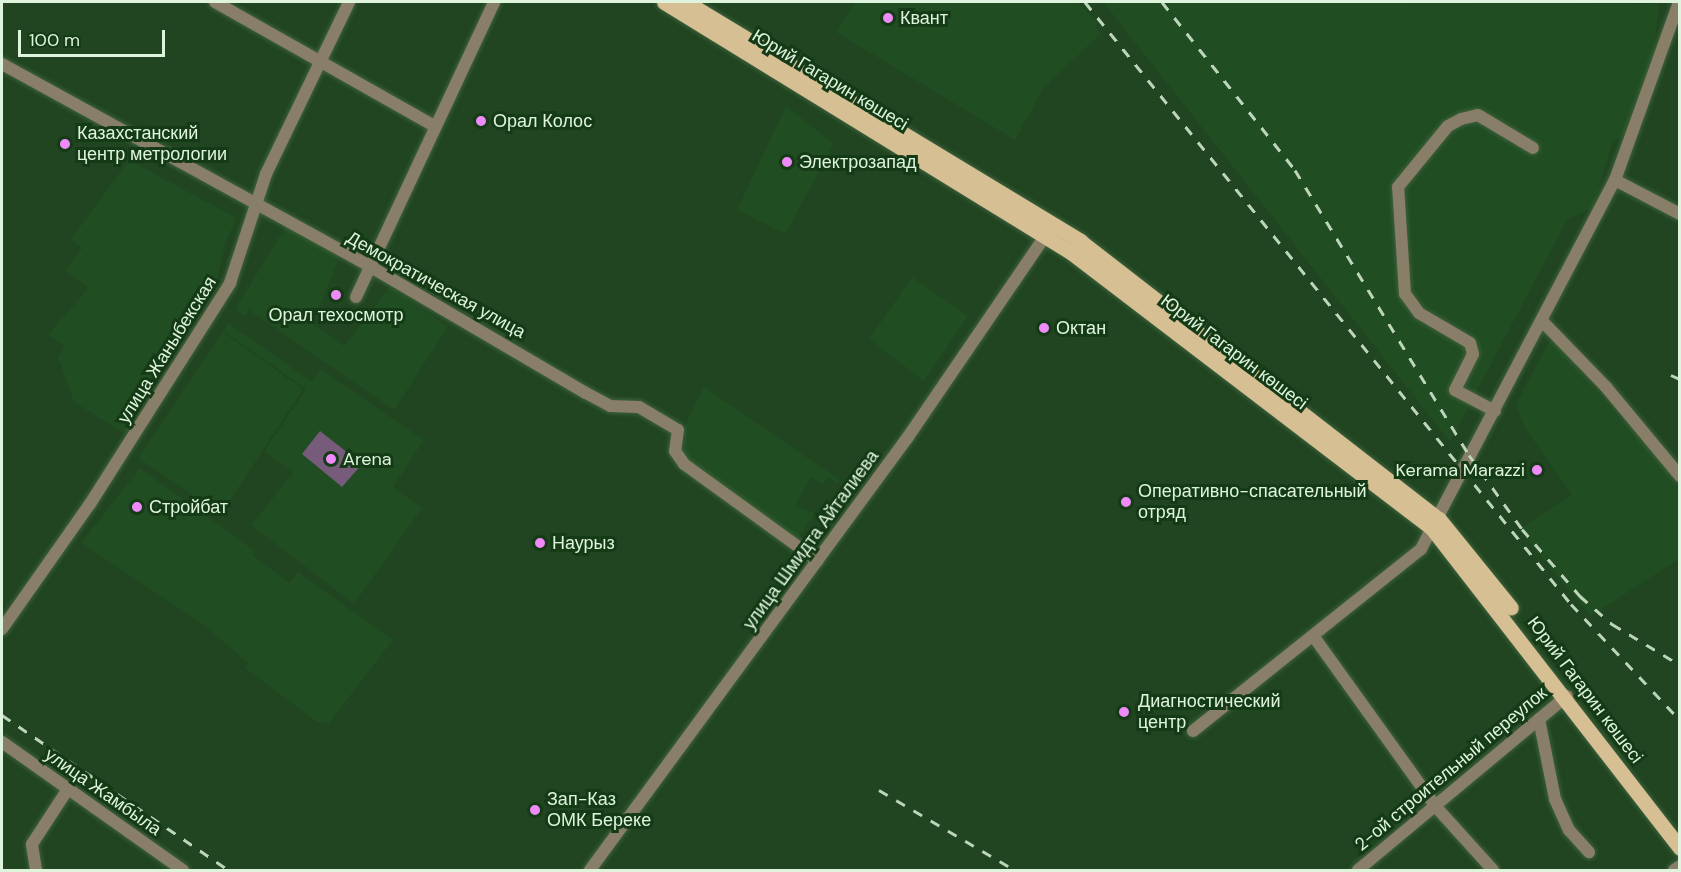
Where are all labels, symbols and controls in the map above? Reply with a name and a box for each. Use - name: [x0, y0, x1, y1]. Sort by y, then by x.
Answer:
- place label: Квант: [900, 7, 948, 29]
- marker: Квант: [881, 11, 895, 25]
- scale bar: [21, 18, 168, 56]
- street label: Юрий Гагарин көшесі: [748, 25, 912, 135]
- text: 100 m: [29, 28, 80, 52]
- place label: Орал Колос: [493, 110, 592, 132]
- marker: Орал Колос: [474, 114, 488, 128]
- place label: Казахстанский центр метрологии: [77, 123, 227, 166]
- marker: Казахстанский центр метрологии: [58, 137, 72, 151]
- place label: Электрозапад: [799, 151, 917, 173]
- marker: Электрозапад: [780, 155, 794, 169]
- street label: Демократическая улица: [343, 227, 529, 343]
- street label: улица Жаныбекская: [113, 273, 221, 427]
- marker: Орал техосмотр: [329, 288, 343, 302]
- street label: Юрий Гагарин көшесі: [1156, 290, 1312, 414]
- place label: Орал техосмотр: [268, 304, 404, 326]
- place label: Октан: [1056, 317, 1106, 339]
- marker: Октан: [1037, 321, 1051, 335]
- street label: улица Шмидта Айталиева: [739, 446, 883, 634]
- place label: Arena: [343, 448, 392, 470]
- marker: Arena: [324, 452, 338, 466]
- place label: Kerama Marazzi: [1396, 459, 1525, 481]
- marker: Kerama Marazzi: [1530, 463, 1544, 477]
- place label: Оперативно-спасательный отряд: [1138, 481, 1367, 524]
- marker: Оперативно-спасательный отряд: [1119, 495, 1133, 509]
- place label: Стройбат: [149, 496, 228, 518]
- marker: Стройбат: [130, 500, 144, 514]
- place label: Наурыз: [552, 532, 615, 554]
- marker: Наурыз: [533, 536, 547, 550]
- street label: Юрий Гагарин көшесі: [1523, 612, 1647, 768]
- street label: 2-ой строительный переулок: [1351, 682, 1551, 856]
- place label: Диагностический центр: [1138, 691, 1280, 734]
- marker: Диагностический центр: [1115, 703, 1133, 721]
- street label: улица Жамбыла: [41, 744, 165, 840]
- place label: Зап-Каз ОМК Береке: [547, 789, 651, 832]
- marker: Зап-Каз ОМК Береке: [528, 803, 542, 817]

